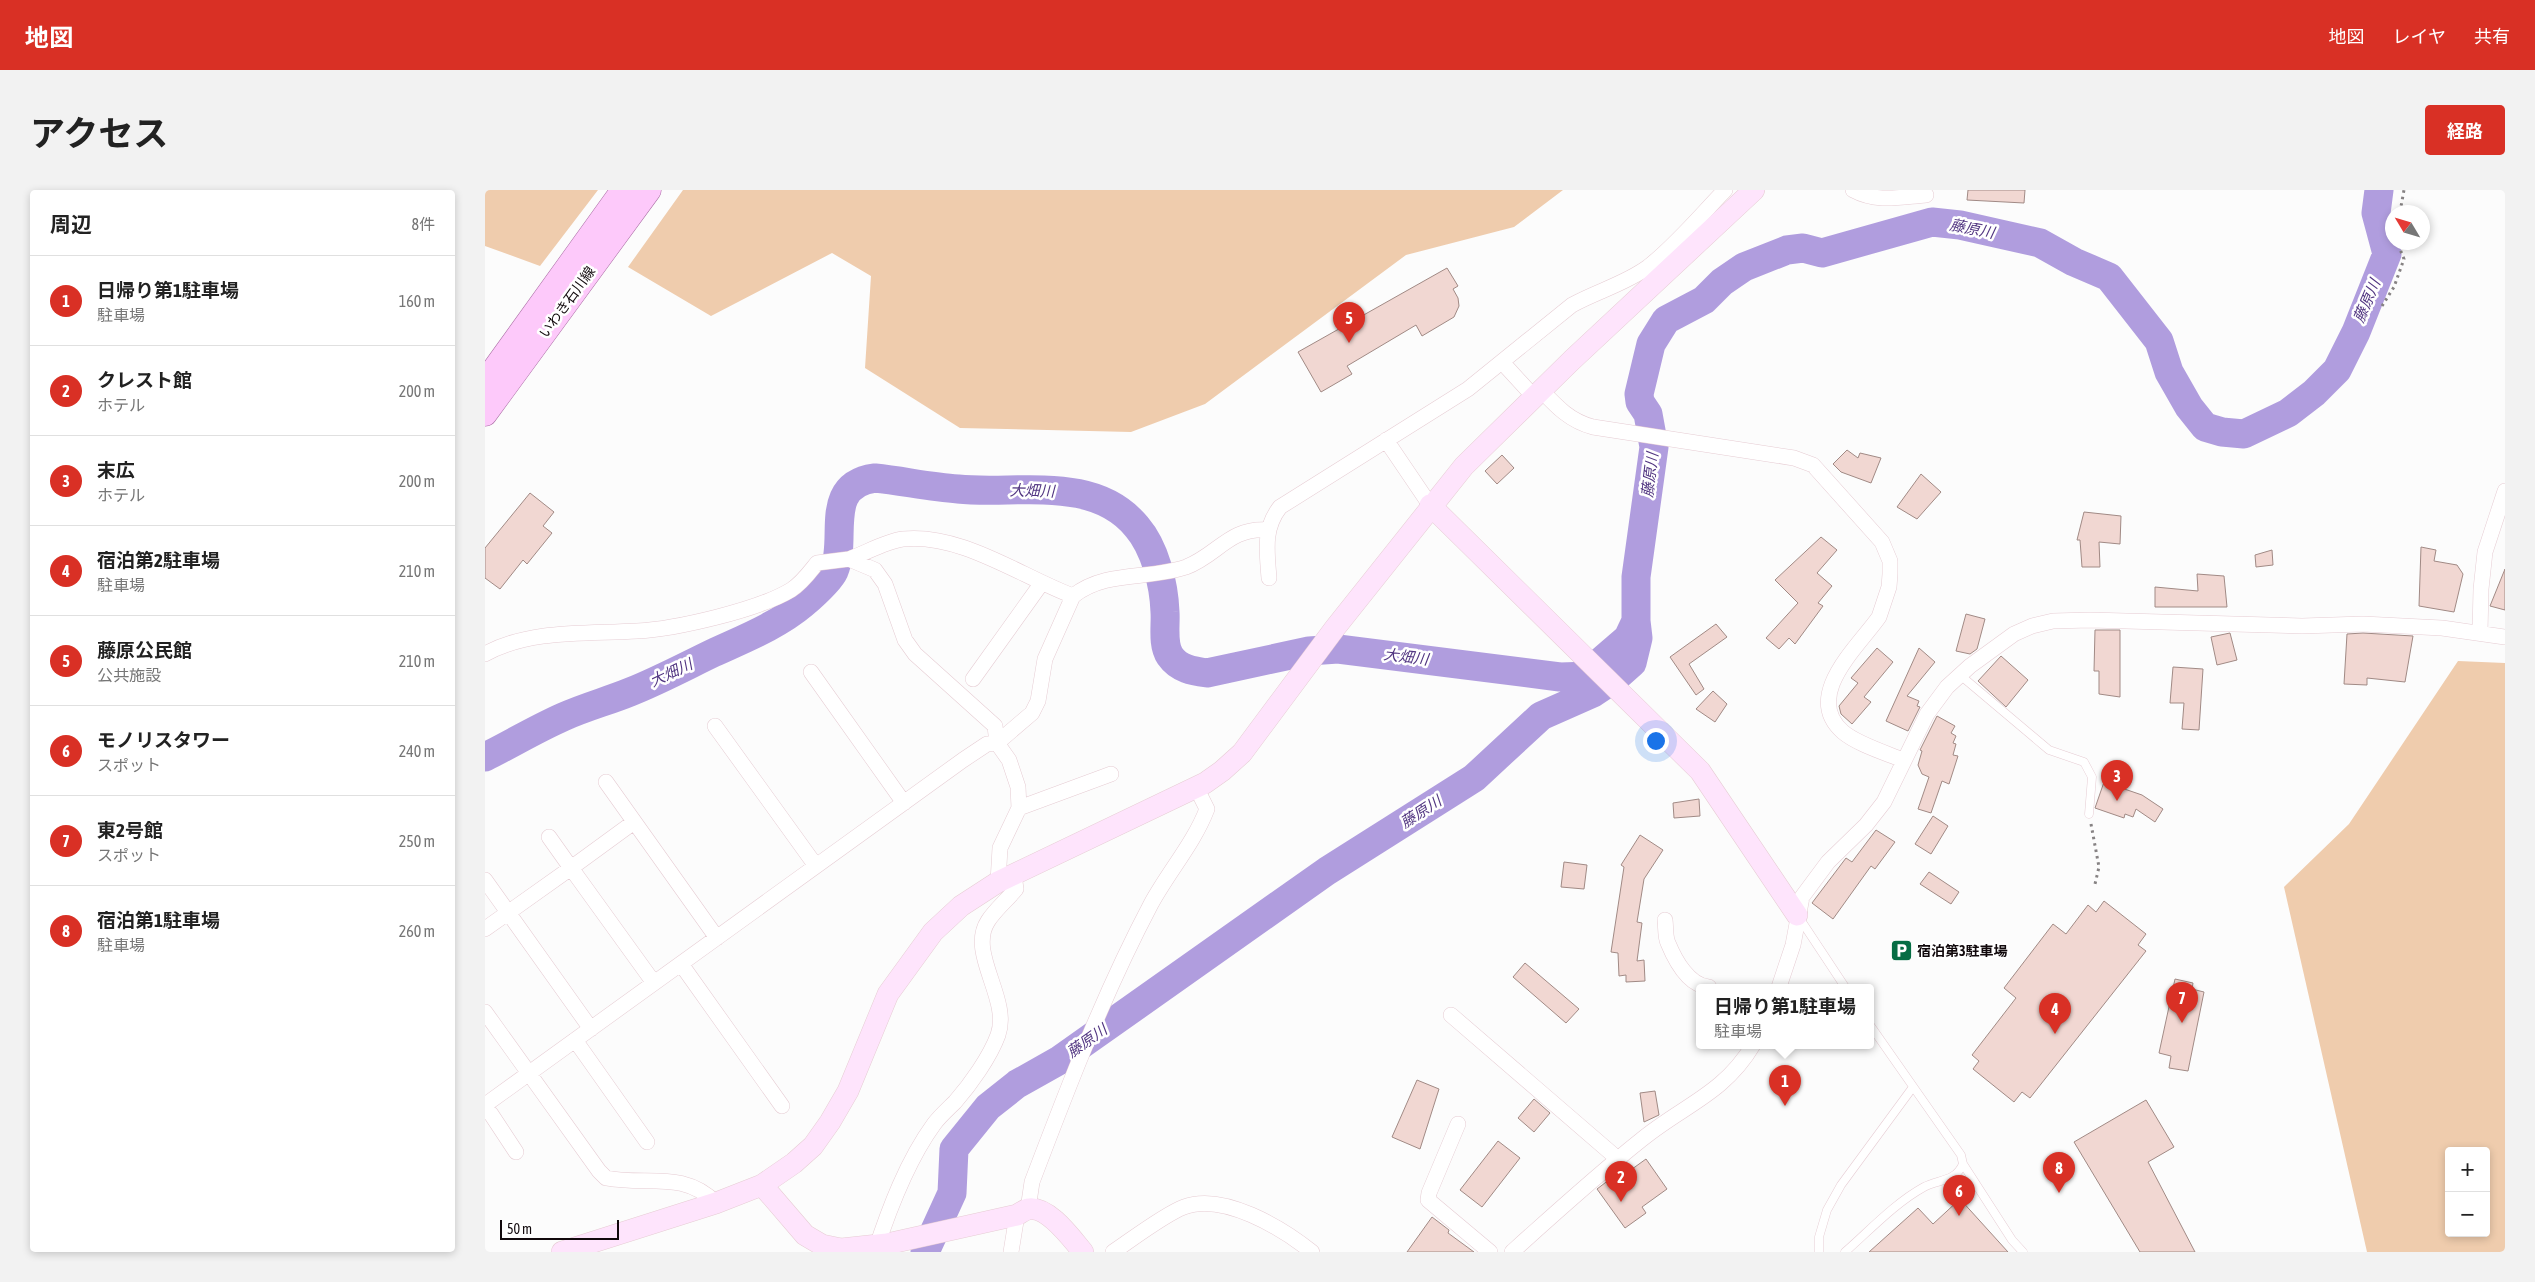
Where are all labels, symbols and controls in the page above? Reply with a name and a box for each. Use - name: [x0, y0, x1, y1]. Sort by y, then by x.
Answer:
- text: 地図: [25, 24, 73, 51]
- text: 地図: [2329, 26, 2365, 47]
- text: レイヤ: [2393, 26, 2446, 47]
- text: 共有: [2474, 26, 2510, 47]
- button: 経路: [2425, 105, 2505, 155]
- text: アクセス: [30, 113, 168, 153]
- north arrow: [2385, 205, 2430, 250]
- text: 周辺: [50, 212, 92, 236]
- text: 8件: [411, 215, 435, 233]
- water label: 藤原川: [1948, 216, 1998, 242]
- street label: いわき石川線: [536, 263, 598, 341]
- water label: 藤原川: [2350, 275, 2384, 325]
- text: 日帰り第1駐車場: [97, 279, 239, 301]
- text: 1: [62, 292, 70, 310]
- text: 160 m: [399, 292, 435, 310]
- pin: 5: [1333, 302, 1365, 343]
- text: 駐車場: [97, 306, 145, 324]
- text: クレスト館: [97, 369, 192, 391]
- text: 2: [62, 382, 70, 400]
- text: 200 m: [399, 382, 435, 400]
- text: ホテル: [97, 396, 145, 414]
- water label: 藤原川: [1638, 450, 1661, 498]
- text: 末広: [97, 459, 135, 481]
- text: 3: [62, 472, 70, 490]
- text: 200 m: [399, 472, 435, 490]
- water label: 大畑川: [1009, 482, 1057, 499]
- text: ホテル: [97, 486, 145, 504]
- text: 宿泊第2駐車場: [97, 549, 220, 571]
- text: 4: [62, 562, 70, 580]
- text: 210 m: [399, 562, 435, 580]
- text: 駐車場: [97, 576, 145, 594]
- text: 藤原公民館: [97, 639, 192, 661]
- water label: 大畑川: [1383, 645, 1431, 668]
- text: 5: [62, 652, 70, 670]
- text: 210 m: [399, 652, 435, 670]
- water label: 大畑川: [647, 654, 697, 690]
- text: 公共施設: [97, 666, 161, 684]
- your location: [1643, 728, 1669, 754]
- text: モノリスタワー: [97, 729, 230, 751]
- text: 6: [62, 742, 70, 760]
- text: 240 m: [399, 742, 435, 760]
- text: スポット: [97, 756, 161, 774]
- pin: 3: [2101, 760, 2133, 801]
- water label: 藤原川: [1397, 791, 1446, 831]
- text: 東2号館: [97, 819, 163, 841]
- text: 7: [62, 832, 70, 850]
- text: 250 m: [399, 832, 435, 850]
- text: スポット: [97, 846, 161, 864]
- text: 宿泊第1駐車場: [97, 909, 220, 931]
- text: 8: [62, 922, 70, 940]
- text: 260 m: [399, 922, 435, 940]
- text: 駐車場: [97, 936, 145, 954]
- parking icon: 宿泊第3駐車場: [1889, 939, 1913, 963]
- place label: 宿泊第3駐車場: [1917, 943, 2008, 959]
- pin: 7: [2166, 982, 2198, 1023]
- popup: [1696, 984, 1874, 1049]
- pin: 4: [2039, 993, 2071, 1034]
- text: 日帰り第1駐車場: [1714, 995, 1856, 1017]
- water label: 藤原川: [1063, 1020, 1112, 1060]
- text: 駐車場: [1714, 1022, 1762, 1040]
- pin: 1: [1769, 1065, 1801, 1106]
- map controls: [2445, 1147, 2490, 1237]
- button: +: [2445, 1147, 2490, 1192]
- pin: 8: [2043, 1152, 2075, 1193]
- pin: 2: [1605, 1161, 1637, 1202]
- pin: 6: [1943, 1175, 1975, 1216]
- button: −: [2445, 1192, 2490, 1237]
- scale bar: [500, 1217, 619, 1240]
- text: 50 m: [507, 1221, 532, 1237]

